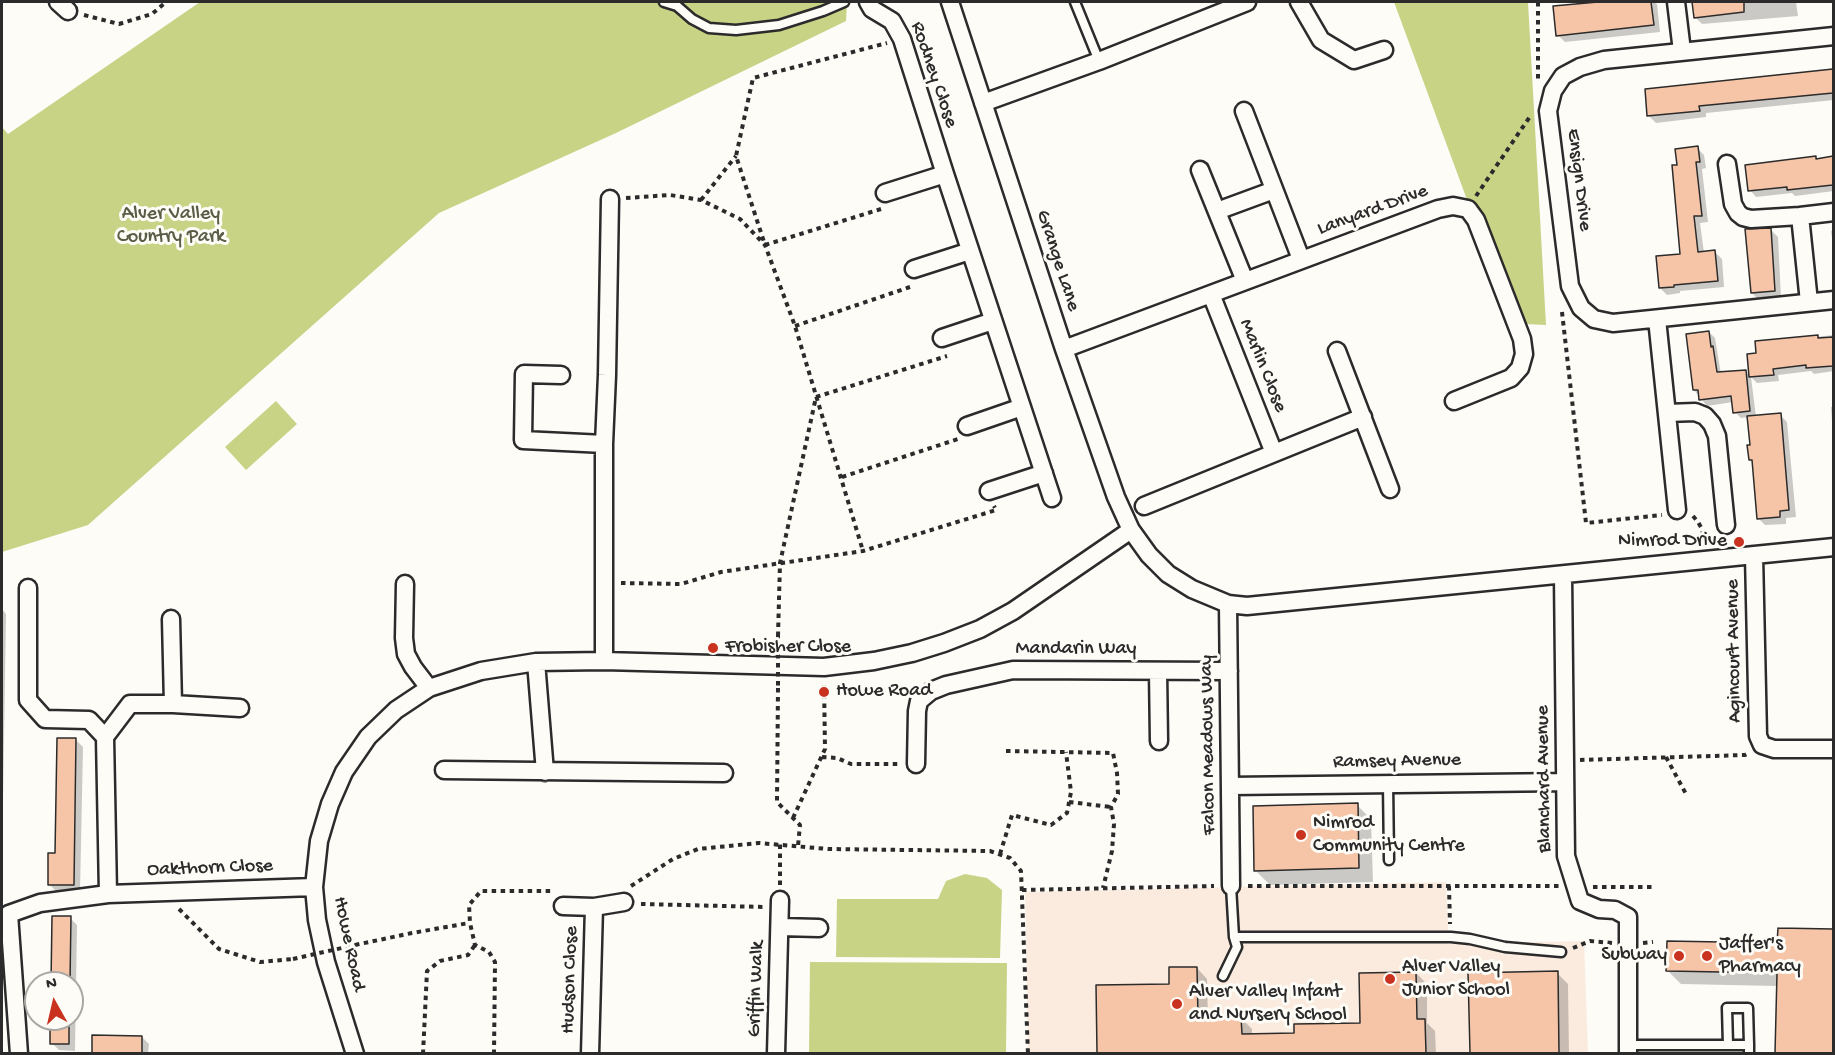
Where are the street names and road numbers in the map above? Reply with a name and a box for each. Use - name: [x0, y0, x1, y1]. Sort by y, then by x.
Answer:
- street label: Rodney Close: [904, 19, 962, 131]
- street label: Ensign Drive: [1560, 127, 1596, 233]
- street label: Lanyard Drive: [1314, 180, 1432, 242]
- street label: Grange Lane: [1029, 207, 1085, 315]
- street label: Marlin Close: [1232, 316, 1292, 416]
- street label: Agincourt Avenue: [1722, 579, 1748, 723]
- street label: Mandarin Way: [1016, 638, 1136, 662]
- street label: Falcon Meadows Way: [1195, 655, 1223, 835]
- street label: Blanchard Avenue: [1532, 705, 1558, 853]
- street label: Ramsey Avenue: [1333, 749, 1461, 775]
- street label: Oakthorn Close: [147, 855, 273, 883]
- street label: Howe Road: [326, 895, 370, 993]
- street label: Hudson Close: [557, 926, 585, 1034]
- street label: Griffin Walk: [743, 940, 771, 1038]

